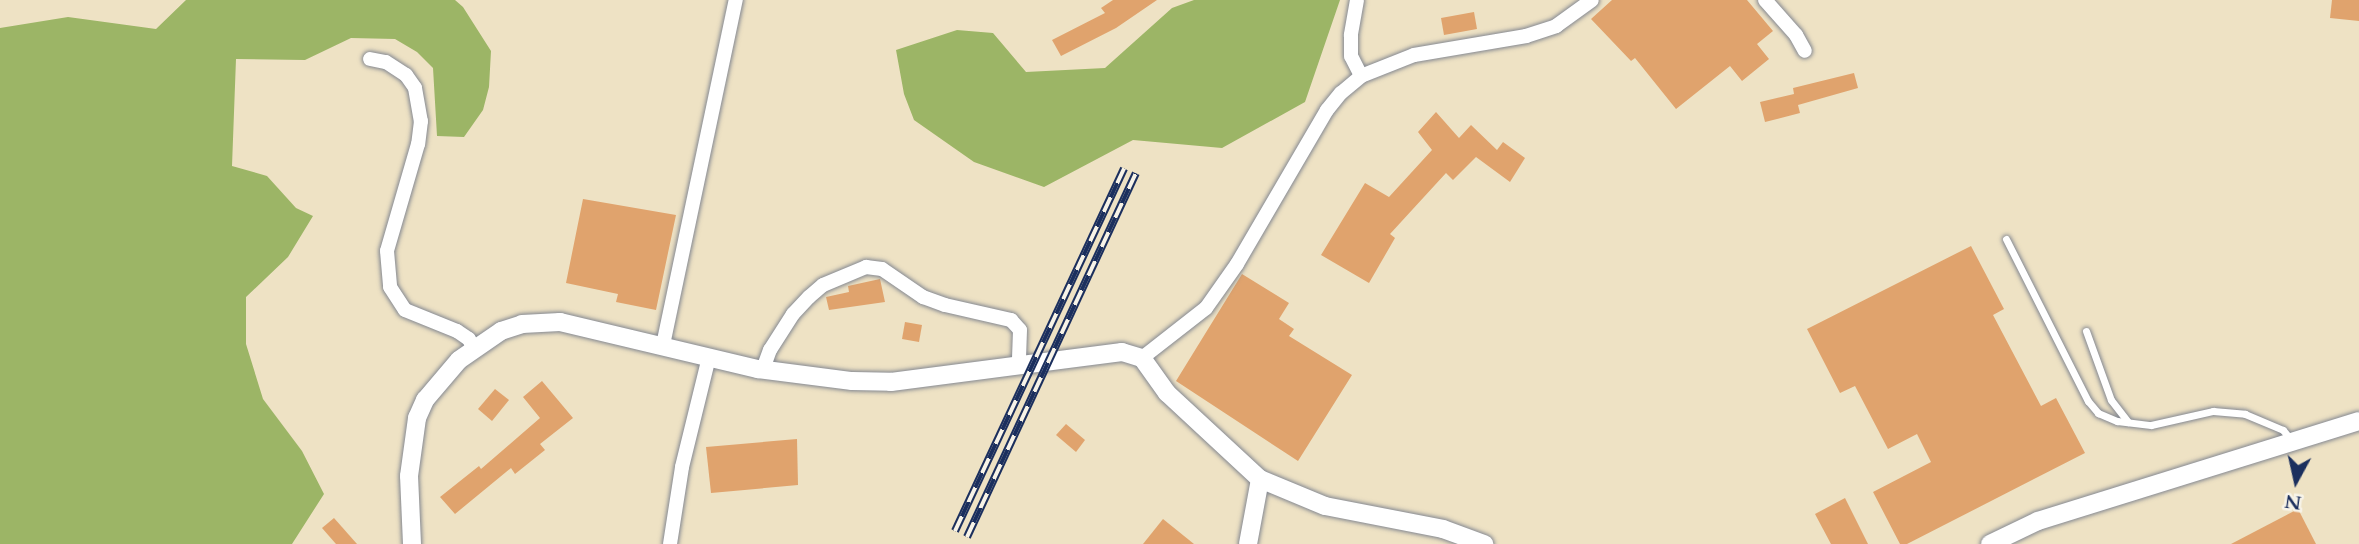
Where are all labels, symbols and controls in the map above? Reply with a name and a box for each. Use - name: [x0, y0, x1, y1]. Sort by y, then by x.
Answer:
- north arrow: [2261, 446, 2331, 516]
- text: N: [2283, 488, 2303, 516]

